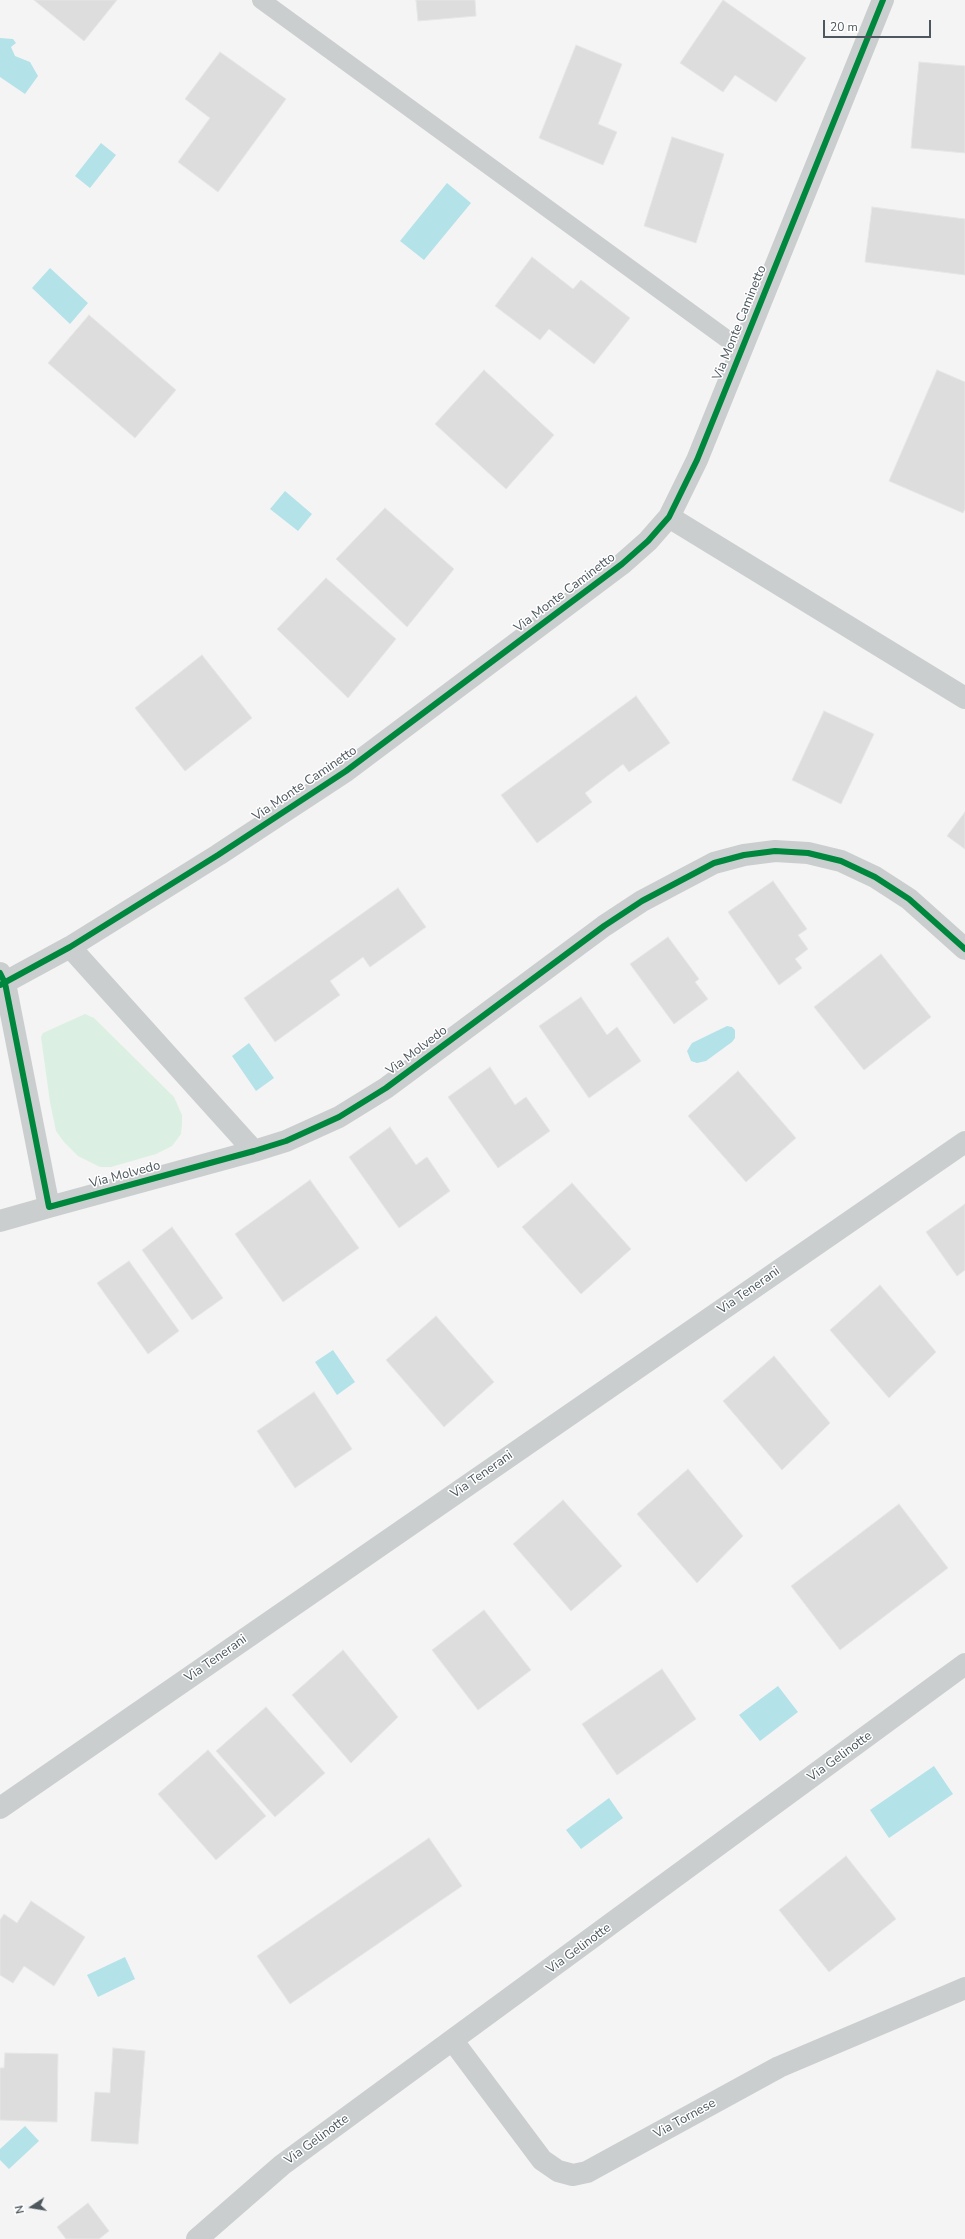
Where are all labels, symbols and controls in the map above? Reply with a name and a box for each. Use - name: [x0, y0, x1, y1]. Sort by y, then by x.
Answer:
- scale bar: [825, 12, 933, 38]
- text: 20 m: [830, 19, 858, 35]
- street label: Via Monte Caminetto: [710, 263, 770, 383]
- street label: Via Monte Caminetto: [511, 550, 619, 636]
- street label: Via Monte Caminetto: [250, 743, 360, 825]
- street label: Via Molvedo: [383, 1023, 451, 1079]
- street label: Via Molvedo: [88, 1158, 162, 1192]
- street label: Via Tenerani: [715, 1264, 783, 1318]
- street label: Via Tenerani: [448, 1448, 516, 1502]
- street label: Via Tenerani: [182, 1632, 250, 1686]
- street label: Via Gelinotte: [805, 1728, 875, 1786]
- street label: Via Gelinotte: [544, 1920, 614, 1978]
- street label: Via Tornese: [651, 2096, 719, 2142]
- street label: Via Gelinotte: [282, 2111, 352, 2169]
- north arrow: [12, 2187, 52, 2227]
- text: N: [12, 2204, 28, 2215]

